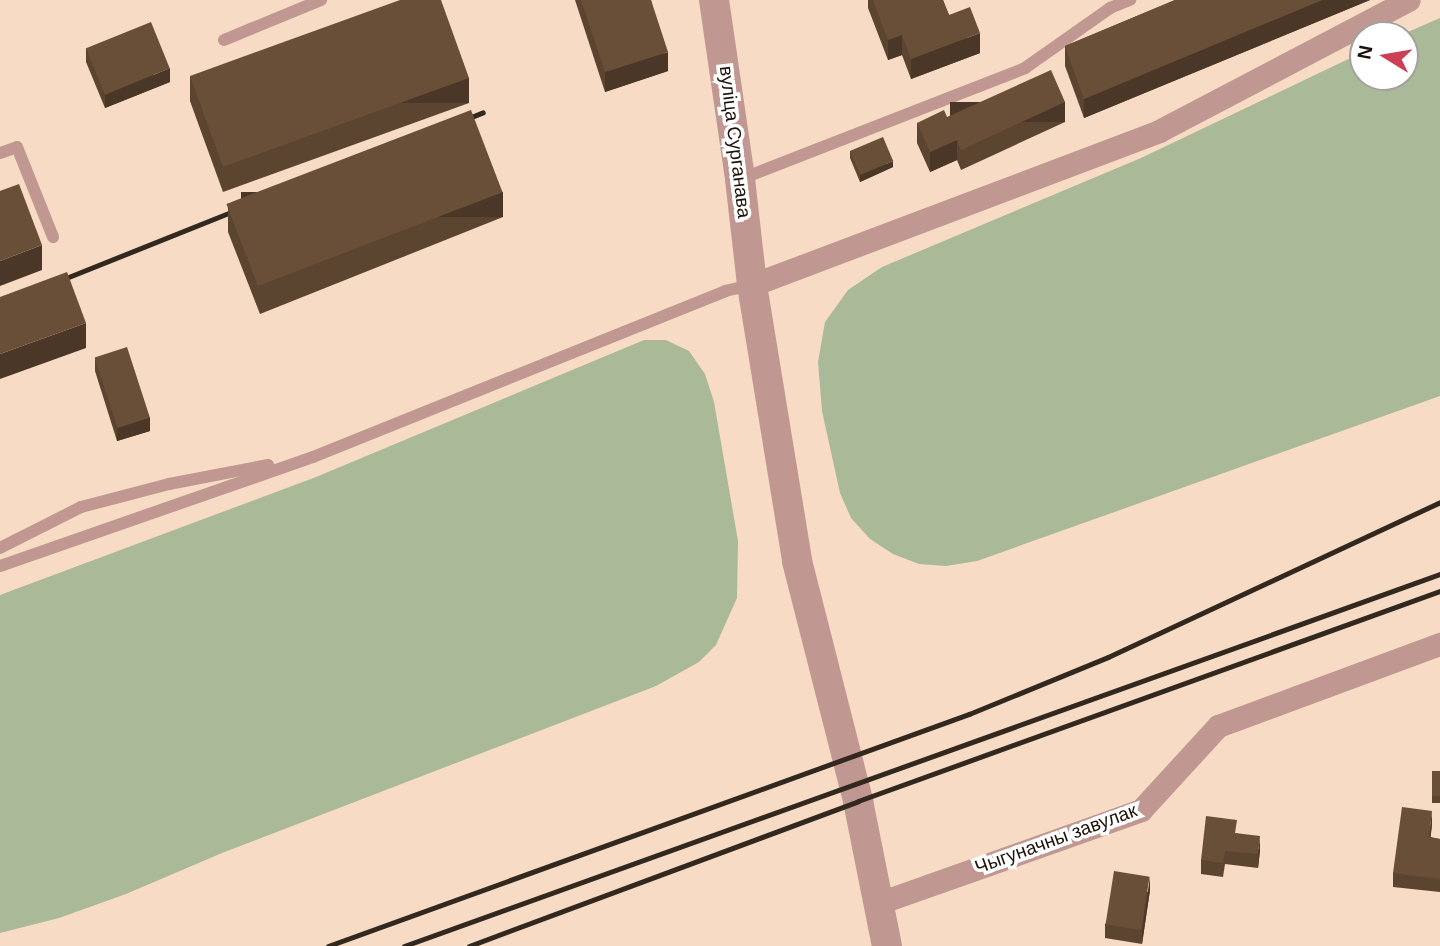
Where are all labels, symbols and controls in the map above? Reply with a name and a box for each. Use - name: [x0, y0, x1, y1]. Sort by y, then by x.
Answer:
- north arrow: [1349, 21, 1419, 91]
- text: N: [1353, 44, 1376, 61]
- street label: вуліца Сурганава: [714, 65, 756, 219]
- street label: Чыгуначны завулак: [972, 799, 1140, 879]

